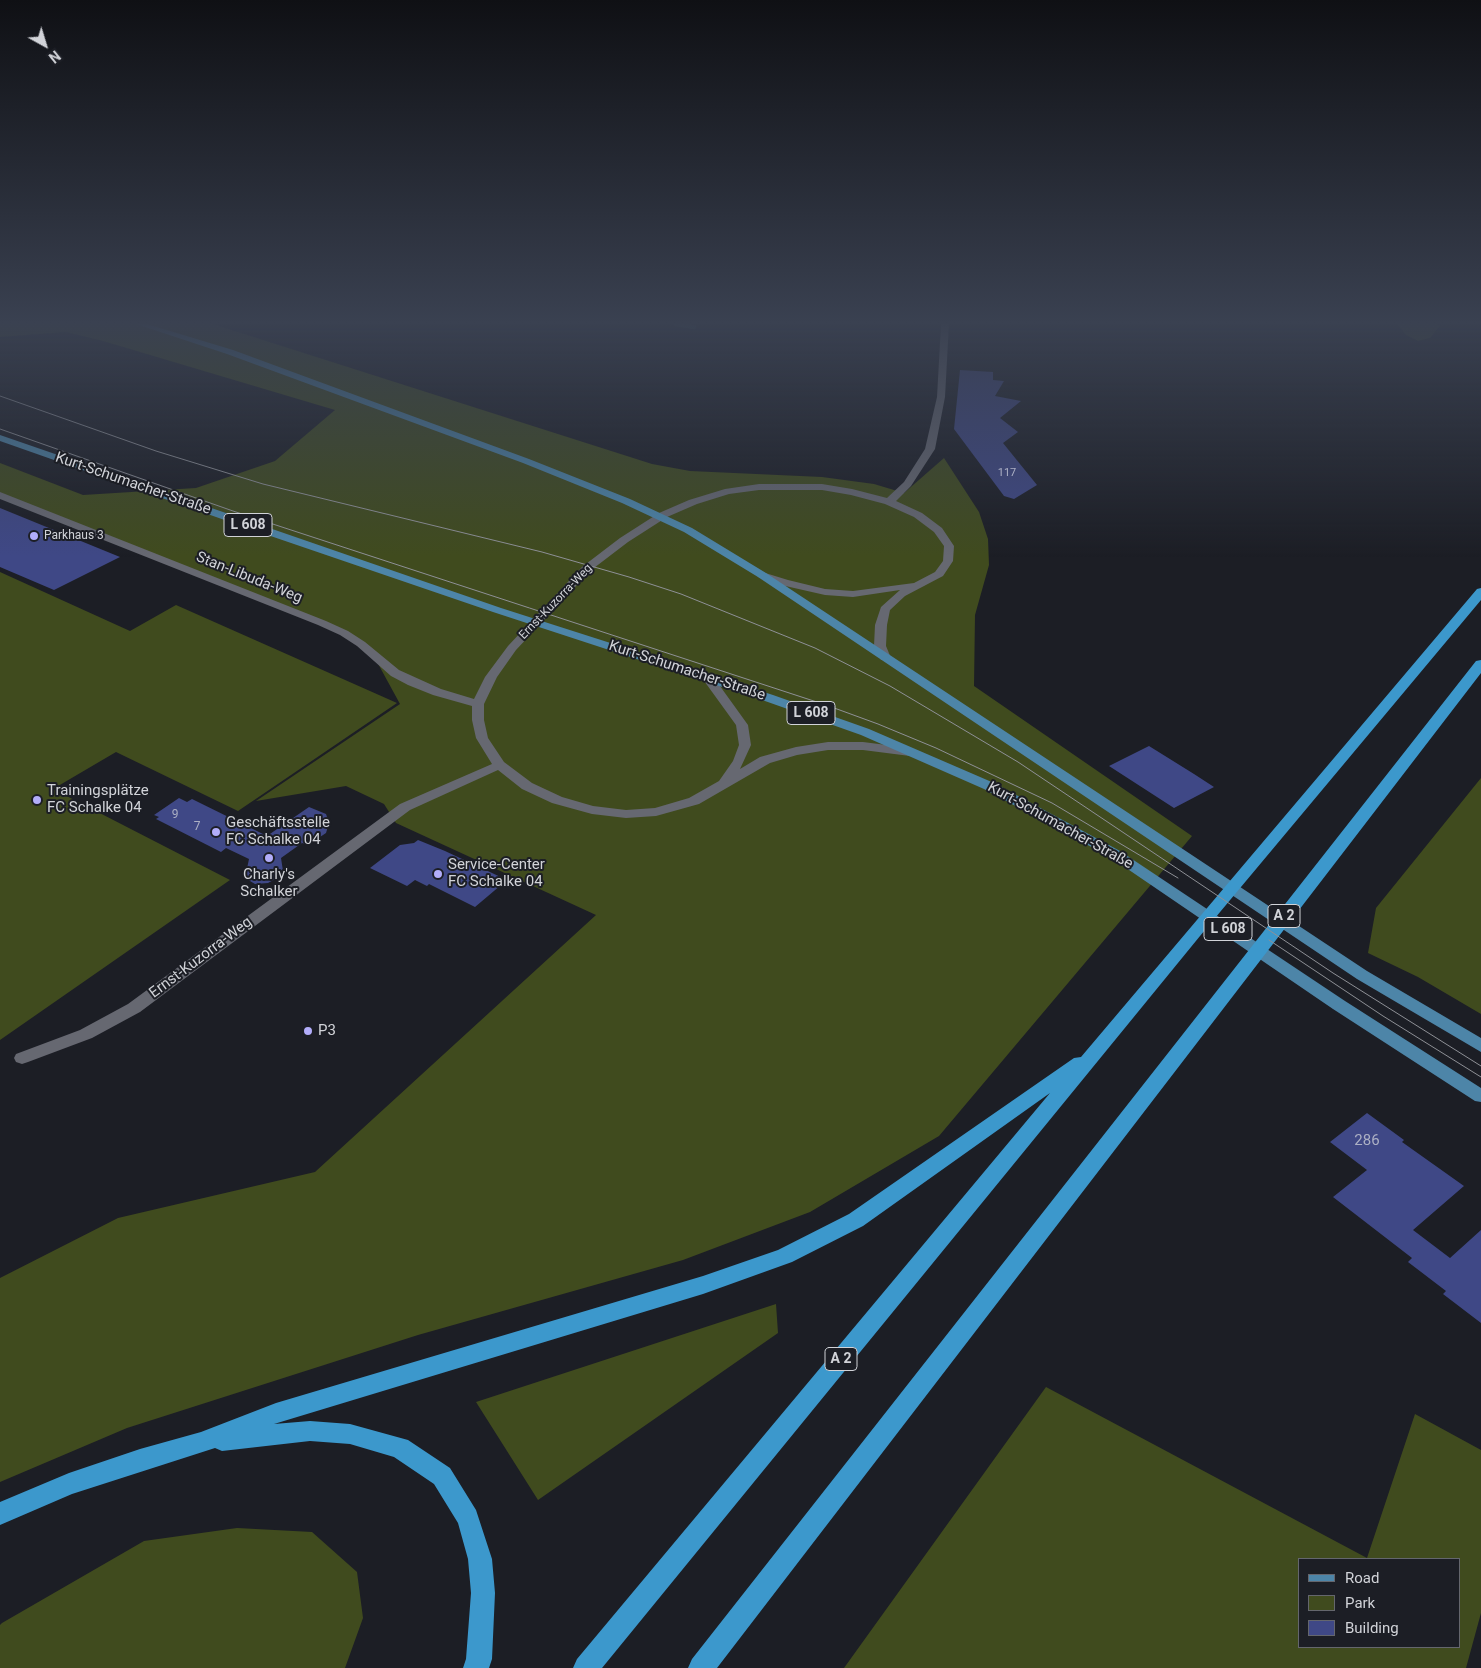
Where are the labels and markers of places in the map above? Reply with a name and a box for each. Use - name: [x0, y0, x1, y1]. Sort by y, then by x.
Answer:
- place label: Parkhaus 3: [44, 529, 104, 543]
- marker: Parkhaus 3: [28, 530, 40, 542]
- place label: Trainingsplätze FC Schalke 04: [47, 782, 149, 817]
- marker: Trainingsplätze FC Schalke 04: [31, 794, 43, 806]
- place label: Geschäftsstelle FC Schalke 04: [226, 814, 330, 849]
- marker: Geschäftsstelle FC Schalke 04: [210, 826, 222, 838]
- marker: Charly's Schalker: [263, 852, 275, 864]
- place label: Service-Center FC Schalke 04: [448, 856, 545, 891]
- place label: Charly's Schalker: [240, 866, 298, 901]
- marker: Service-Center FC Schalke 04: [432, 868, 444, 880]
- place label: P3: [318, 1022, 336, 1040]
- marker: P3: [302, 1025, 314, 1037]

